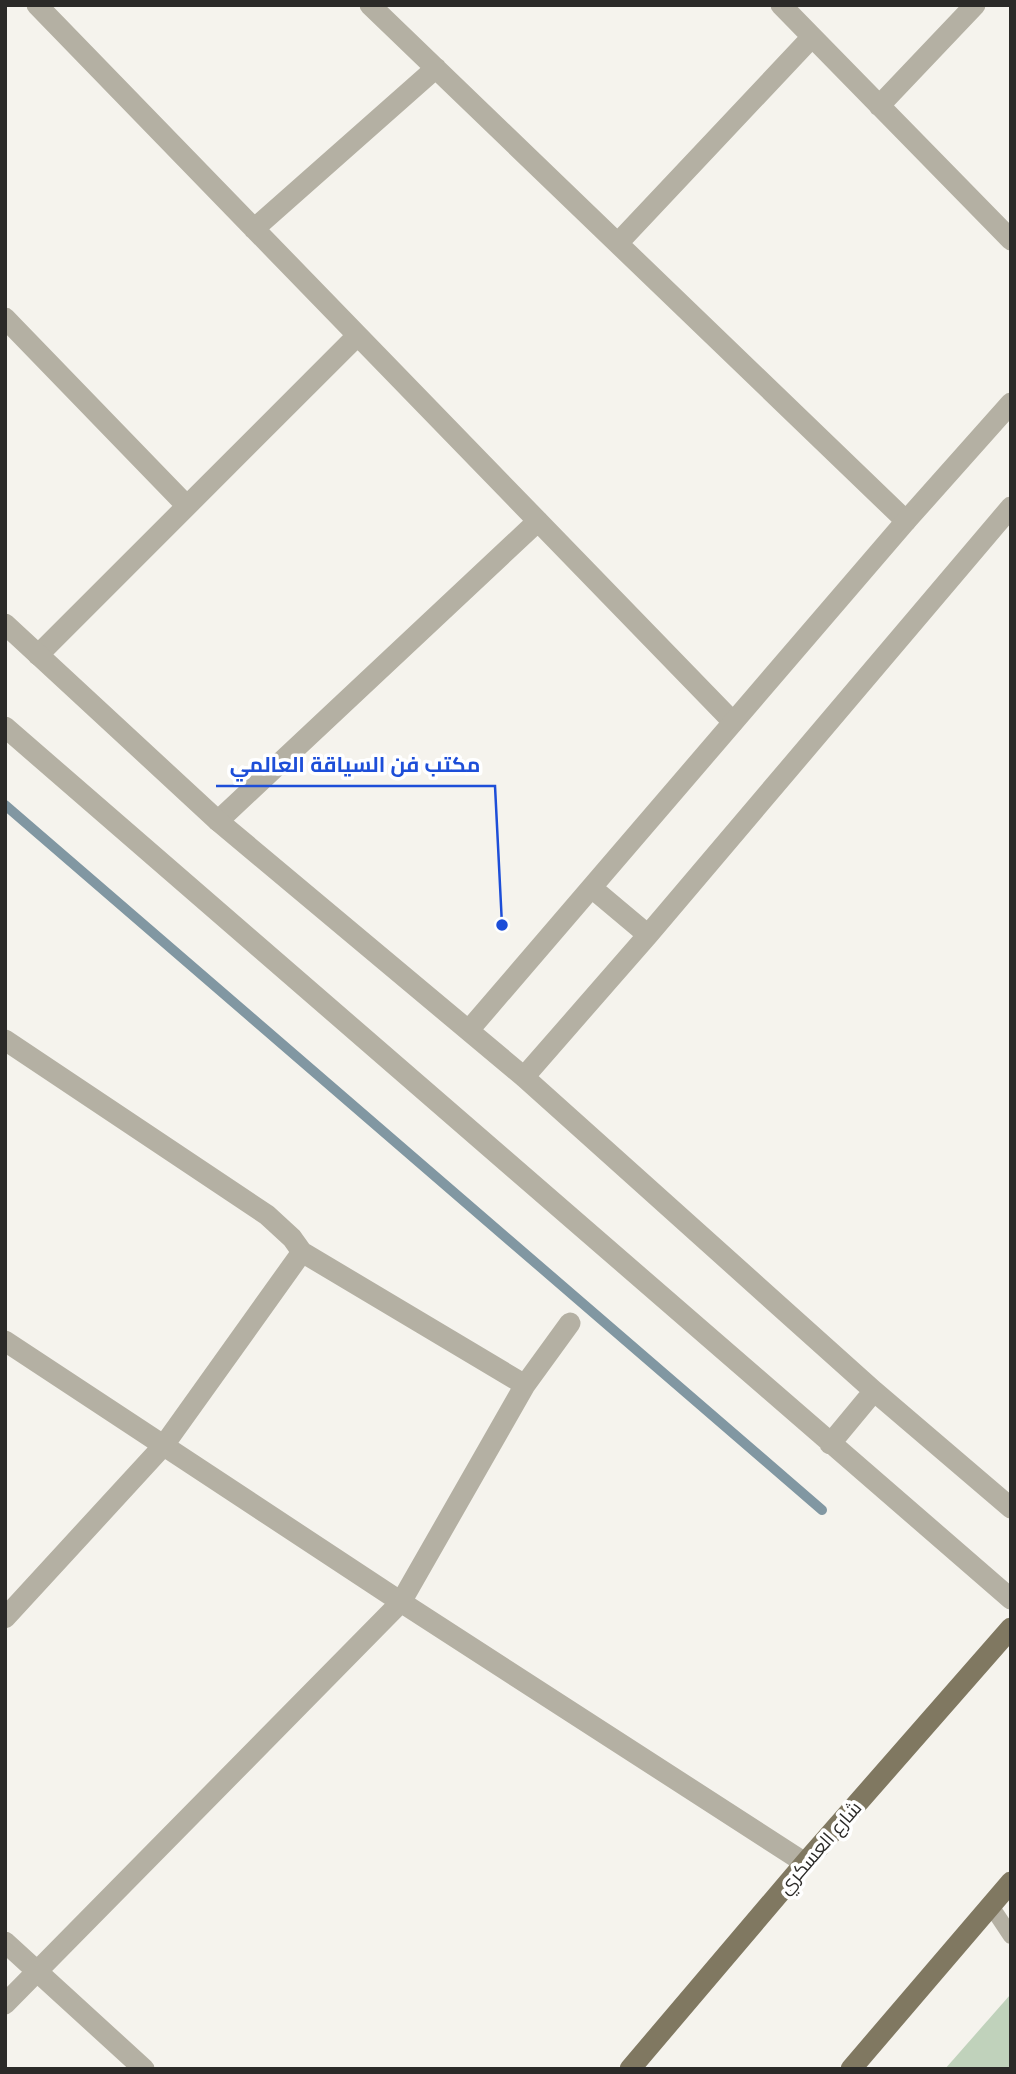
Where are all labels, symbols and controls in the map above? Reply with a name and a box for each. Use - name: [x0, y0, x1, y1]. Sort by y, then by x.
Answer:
- callout: مكتب فن السياقة العالمي: [216, 744, 495, 786]
- text: مكتب فن السياقة العالمي: [230, 751, 480, 782]
- street label: شارع العسكري: [772, 1796, 869, 1901]

